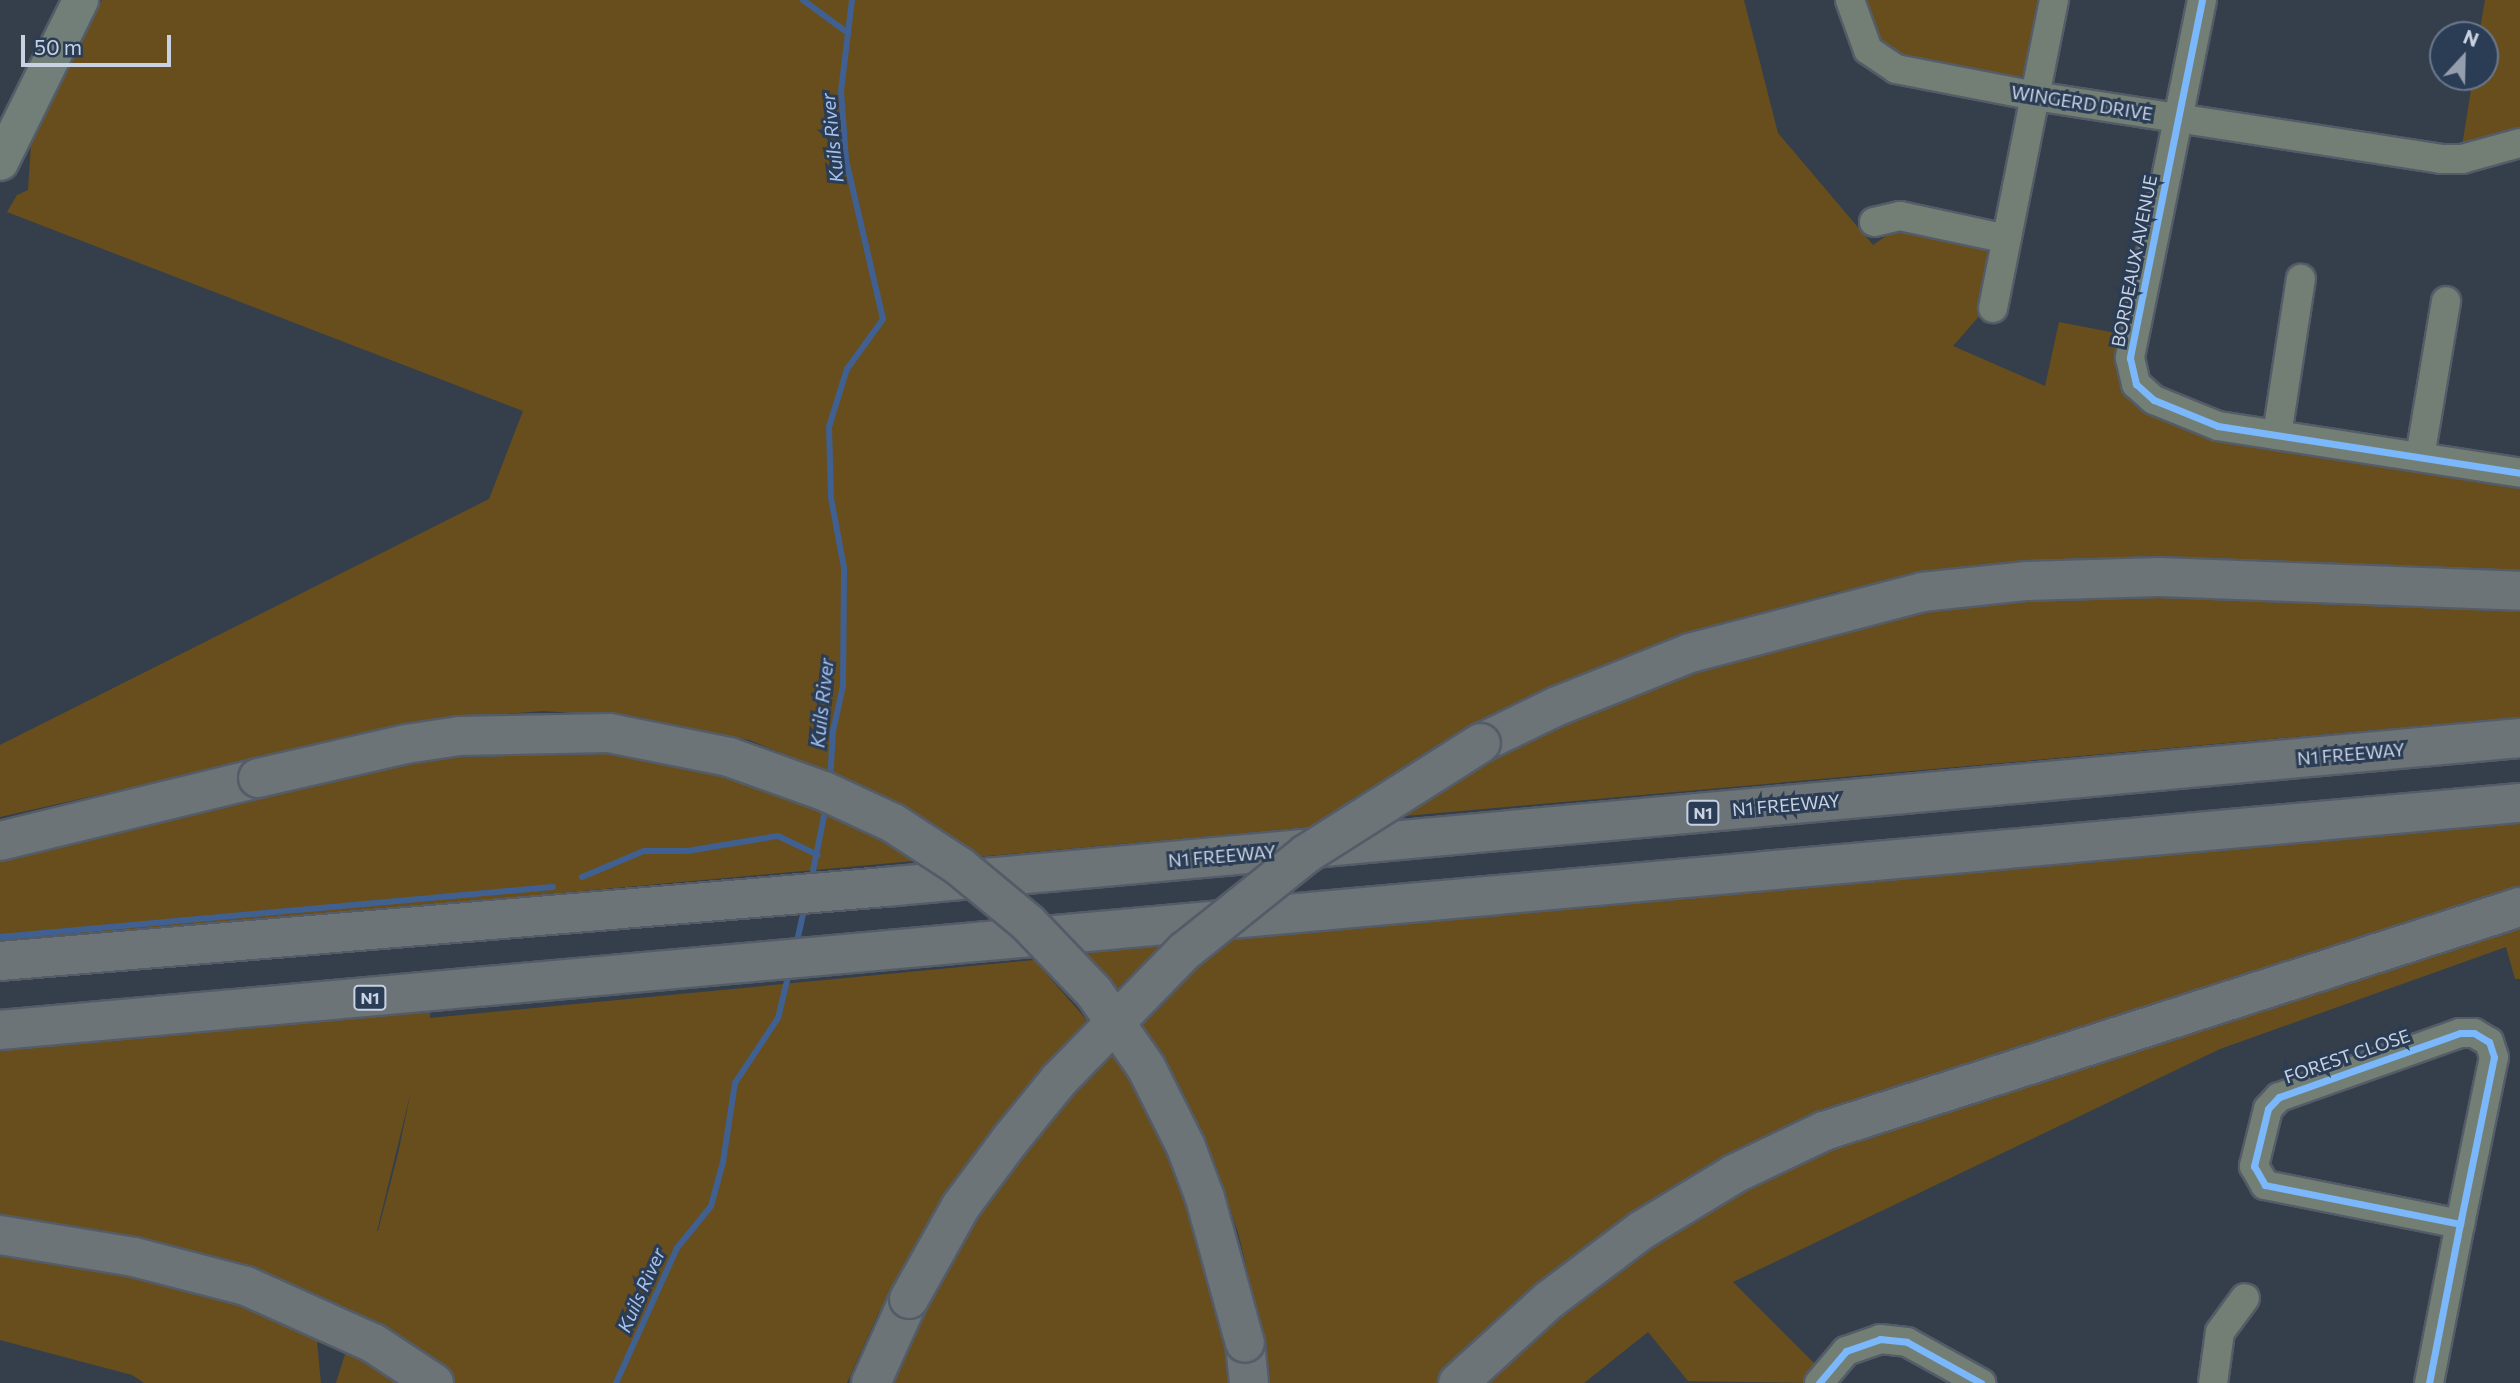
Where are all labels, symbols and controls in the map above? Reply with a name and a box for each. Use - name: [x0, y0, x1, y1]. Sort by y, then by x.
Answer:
- scale bar: [24, 21, 175, 65]
- north arrow: [2429, 21, 2499, 91]
- text: N: [2460, 25, 2482, 51]
- text: 50 m: [34, 34, 82, 59]
- street label: WINGERD DRIVE: [2010, 81, 2154, 125]
- water label: Kuils River: [816, 92, 848, 184]
- street label: BORDEAUX AVENUE: [2107, 173, 2161, 349]
- water label: Kuils River: [806, 657, 838, 749]
- street label: N1 FREEWAY: [2296, 739, 2406, 769]
- street label: N1 FREEWAY: [1731, 790, 1841, 820]
- road number: N1: [1686, 800, 1720, 826]
- street label: N1 FREEWAY: [1167, 841, 1277, 871]
- road number: N1: [352, 986, 388, 1010]
- street label: FOREST CLOSE: [2281, 1024, 2413, 1088]
- water label: Kuils River: [612, 1244, 670, 1336]

